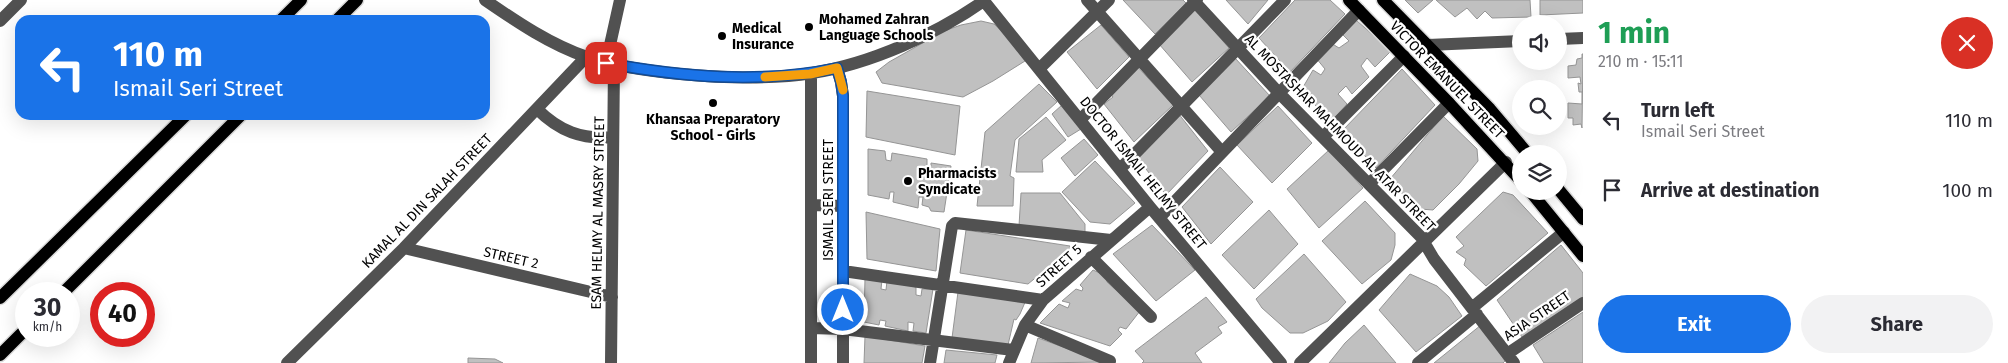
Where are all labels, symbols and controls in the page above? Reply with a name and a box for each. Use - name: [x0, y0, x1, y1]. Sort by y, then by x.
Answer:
- place label: Mohamed Zahran Language Schools: [819, 11, 934, 44]
- map controls: [1512, 15, 1567, 200]
- button: sound: [1512, 15, 1567, 70]
- text: 1 min: [1598, 15, 1670, 51]
- button: close: [1941, 17, 1993, 69]
- street label: VICTOR EMANUEL STREET: [1386, 18, 1508, 143]
- place label: Medical Insurance: [732, 20, 794, 53]
- marker: Mohamed Zahran Language Schools: [803, 21, 815, 33]
- marker: Medical Insurance: [716, 30, 728, 42]
- street label: AL MOSTASHAR MAHMOUD AL ATAR STREET: [1241, 31, 1439, 236]
- text: 110 m: [113, 33, 203, 75]
- icon: left: [30, 35, 95, 100]
- pin: [585, 42, 627, 84]
- icon: arrive: [592, 49, 620, 77]
- text: 210 m · 15:11: [1598, 52, 1683, 71]
- text: Ismail Seri Street: [113, 75, 283, 102]
- button: search: [1512, 80, 1567, 135]
- street label: DOCTOR ISMAIL HELMY STREET: [1076, 93, 1210, 253]
- marker: Khansaa Preparatory School - Girls: [707, 97, 719, 109]
- text: Turn left: [1641, 99, 1715, 122]
- icon: left: [1598, 106, 1626, 134]
- text: 110 m: [1945, 109, 1993, 132]
- place label: Khansaa Preparatory School - Girls: [646, 111, 781, 144]
- street label: ESAM HELMY AL MASRY STREET: [588, 115, 608, 310]
- text: Ismail Seri Street: [1641, 122, 1765, 141]
- street label: KAMAL AL DIN SALAH STREET: [358, 130, 496, 272]
- street label: ISMAIL SERI STREET: [820, 138, 837, 261]
- button: layers: [1512, 145, 1567, 200]
- place label: Pharmacists Syndicate: [918, 165, 997, 198]
- marker: Pharmacists Syndicate: [902, 175, 914, 187]
- icon: arrive: [1598, 176, 1626, 204]
- text: Arrive at destination: [1641, 179, 1820, 202]
- text: 100 m: [1942, 179, 1993, 202]
- street label: STREET 5: [1033, 241, 1085, 291]
- street label: STREET 2: [482, 243, 540, 273]
- speed limit sign: 40: [90, 282, 155, 347]
- position arrow: [816, 283, 868, 335]
- street label: ASIA STREET: [1500, 287, 1574, 345]
- text: 30: [34, 293, 61, 323]
- button: Exit: [1598, 295, 1791, 353]
- button: Share: [1801, 295, 1993, 353]
- text: km/h: [33, 320, 62, 334]

